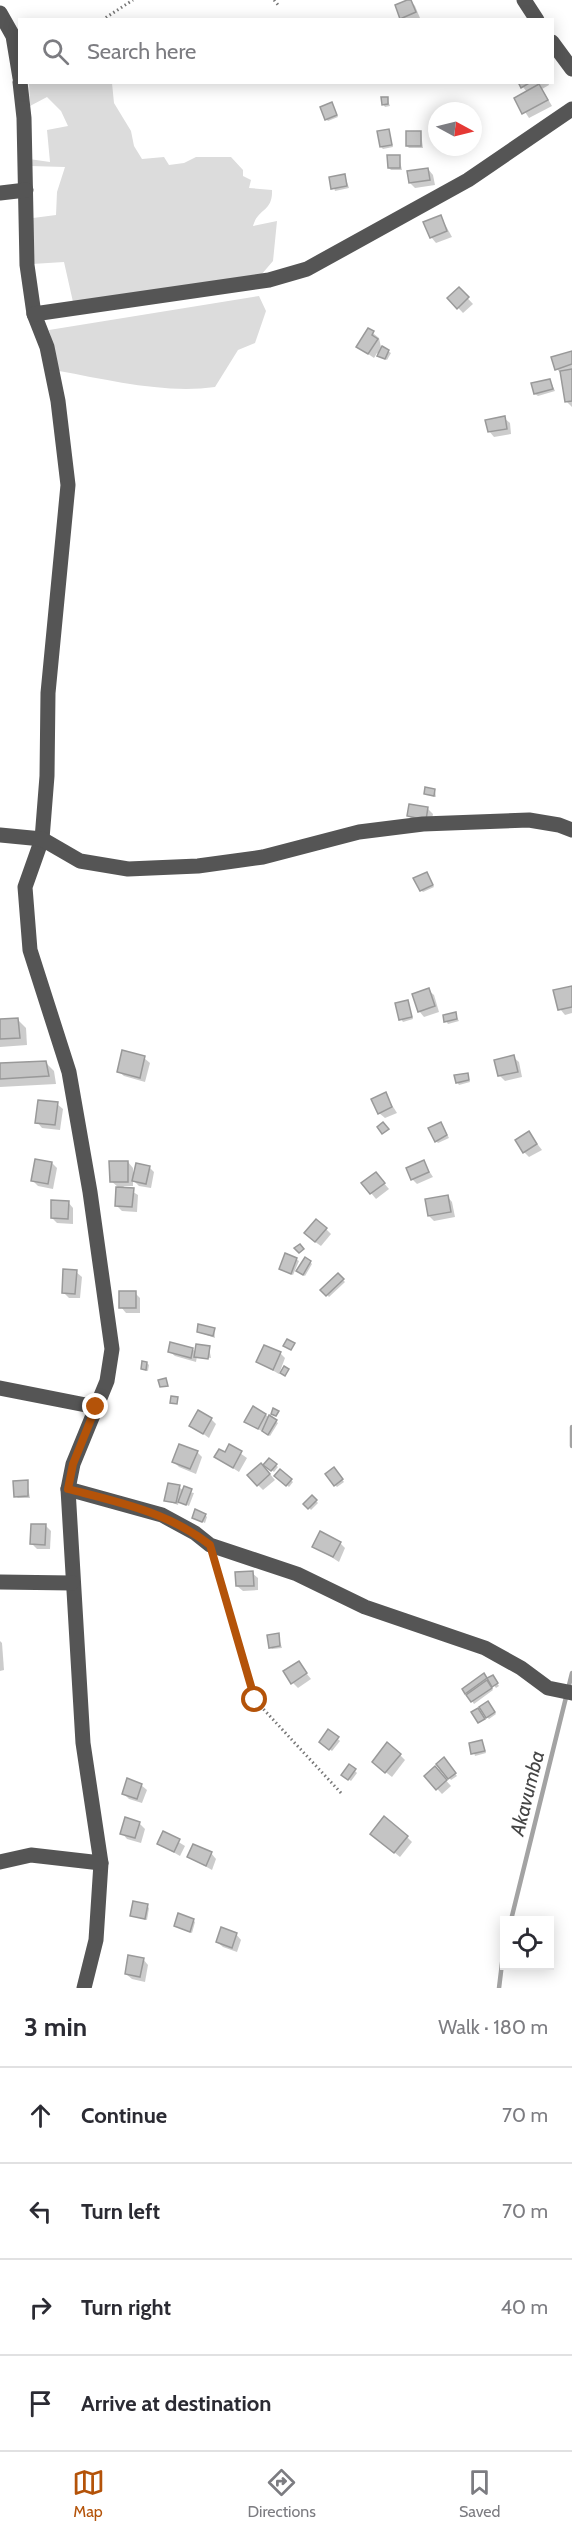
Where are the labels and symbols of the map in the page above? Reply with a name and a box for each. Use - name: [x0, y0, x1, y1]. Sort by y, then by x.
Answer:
- north arrow: [428, 102, 482, 156]
- route end: [82, 1393, 108, 1419]
- route start: [241, 1686, 267, 1712]
- water label: Akavumba: [505, 1748, 549, 1839]

